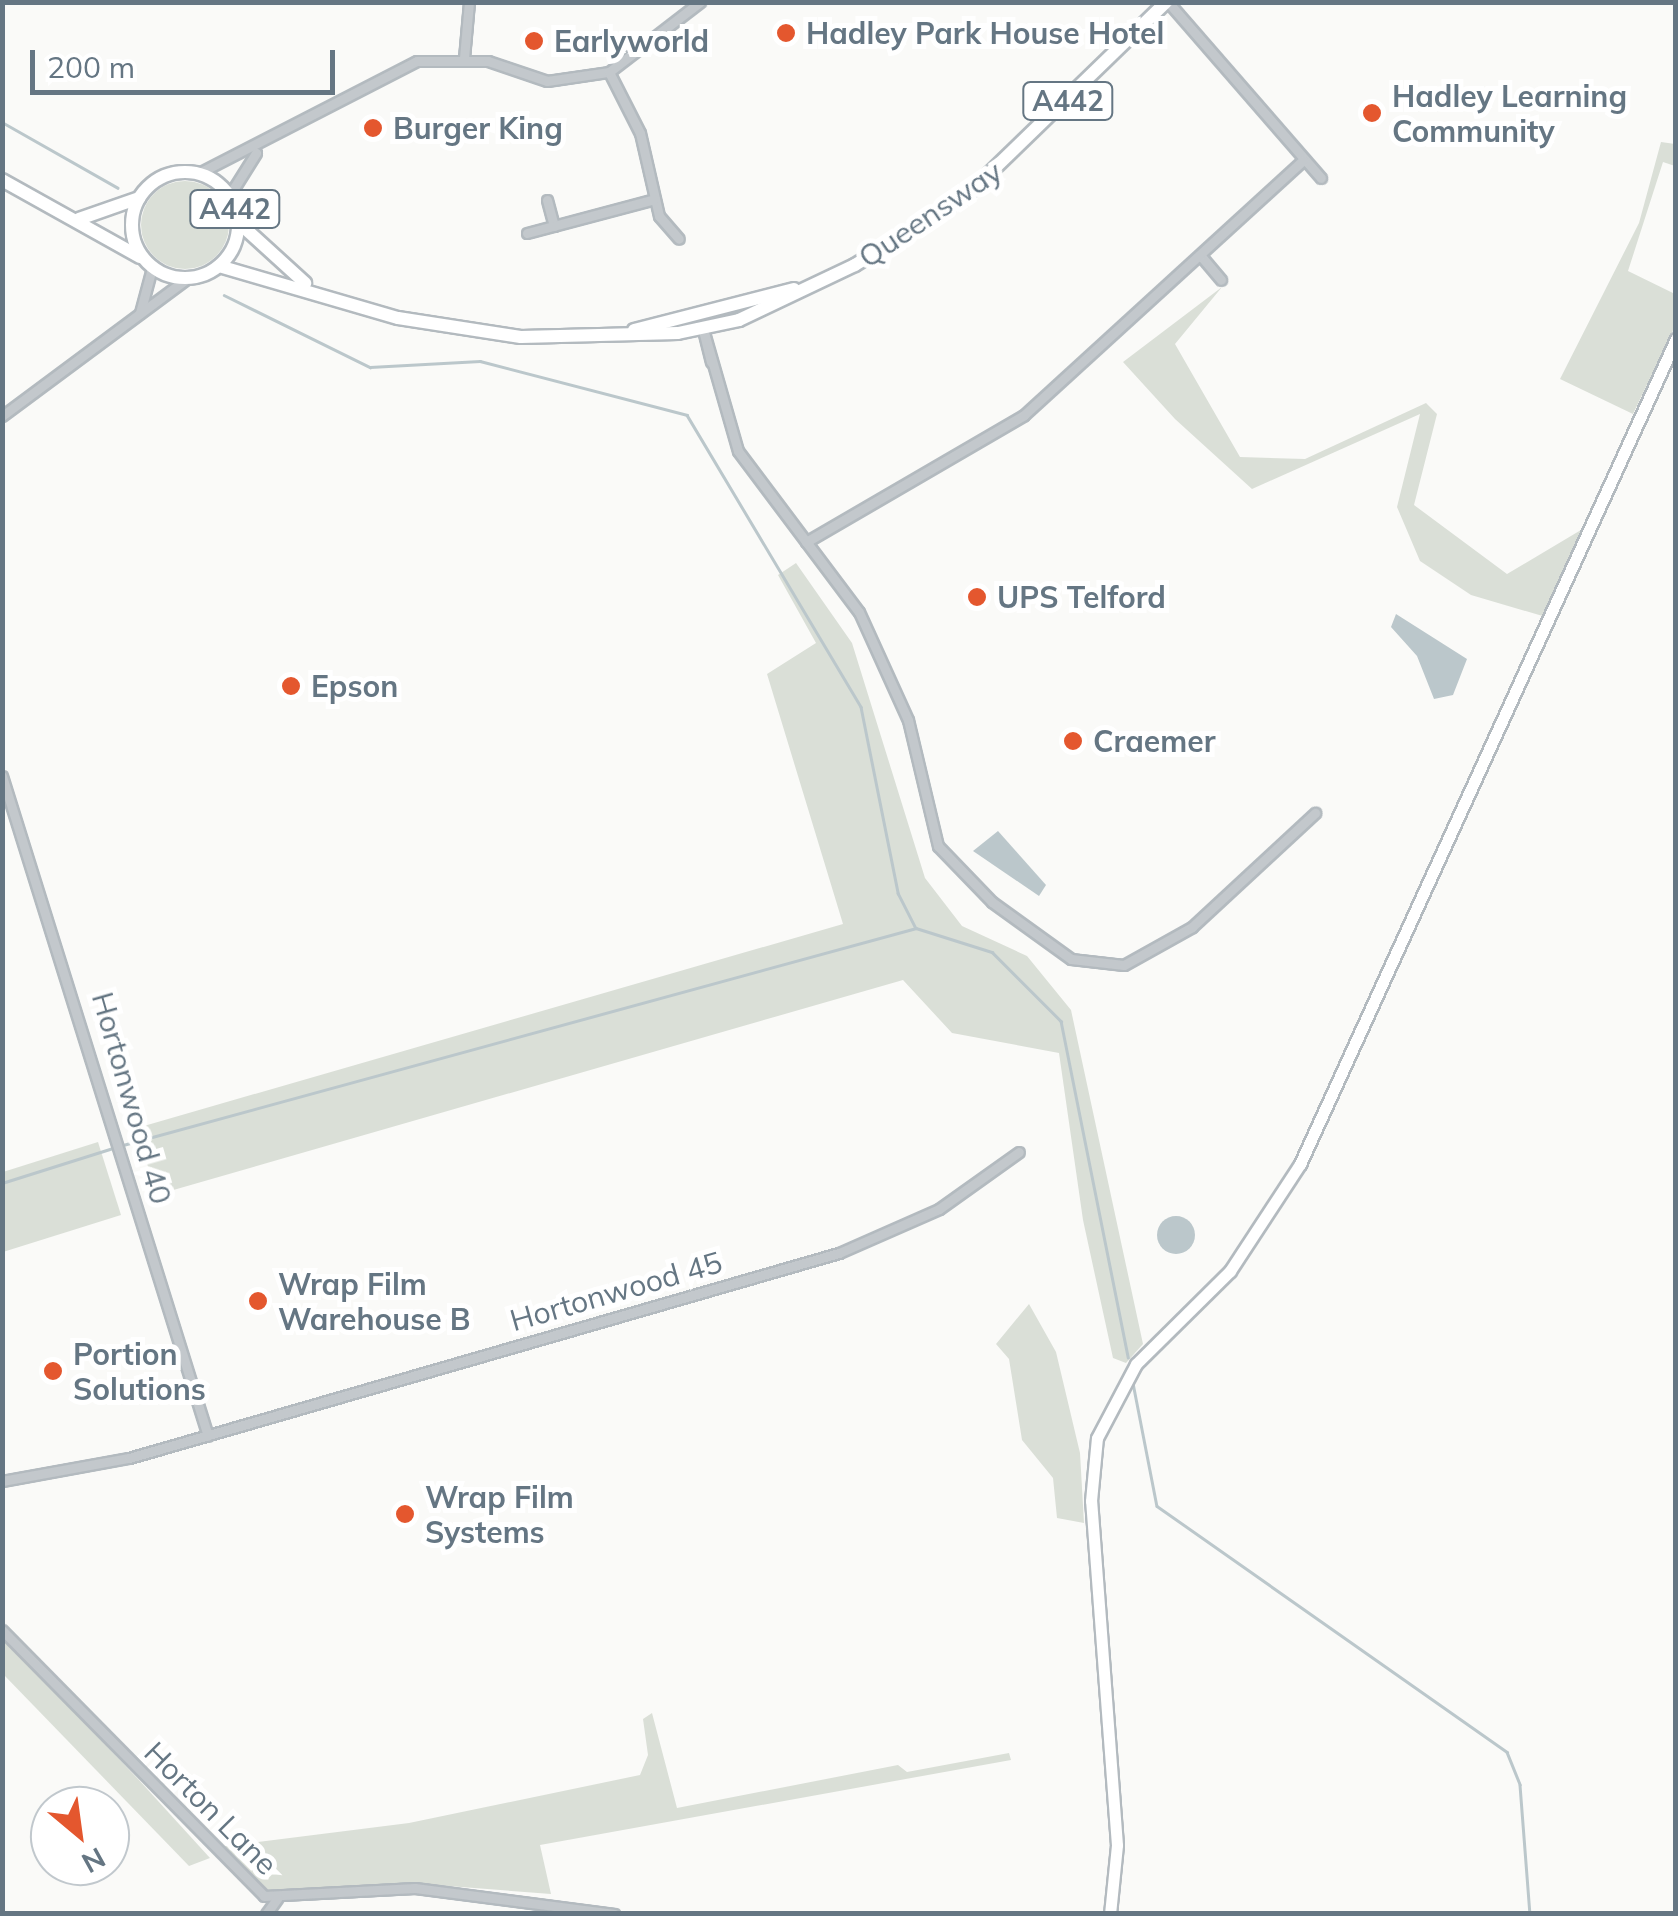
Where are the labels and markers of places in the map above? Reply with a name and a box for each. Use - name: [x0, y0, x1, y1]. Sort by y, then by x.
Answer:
- place label: Hadley Park House Hotel: [806, 15, 1164, 51]
- marker: Hadley Park House Hotel: [775, 22, 797, 44]
- place label: Earlyworld: [554, 23, 709, 59]
- marker: Earlyworld: [523, 30, 545, 52]
- place label: Hadley Learning Community: [1392, 78, 1627, 148]
- marker: Hadley Learning Community: [1361, 102, 1383, 124]
- place label: Burger King: [393, 110, 563, 146]
- marker: Burger King: [362, 117, 384, 139]
- place label: UPS Telford: [997, 579, 1166, 615]
- marker: UPS Telford: [966, 586, 988, 608]
- place label: Epson: [311, 668, 398, 704]
- marker: Epson: [280, 675, 302, 697]
- place label: Craemer: [1093, 723, 1215, 759]
- marker: Craemer: [1062, 730, 1084, 752]
- place label: Wrap Film Warehouse B: [278, 1266, 471, 1336]
- marker: Wrap Film Warehouse B: [247, 1290, 269, 1312]
- place label: Portion Solutions: [73, 1336, 206, 1406]
- marker: Portion Solutions: [42, 1360, 64, 1382]
- place label: Wrap Film Systems: [425, 1479, 574, 1550]
- marker: Wrap Film Systems: [394, 1503, 416, 1525]

